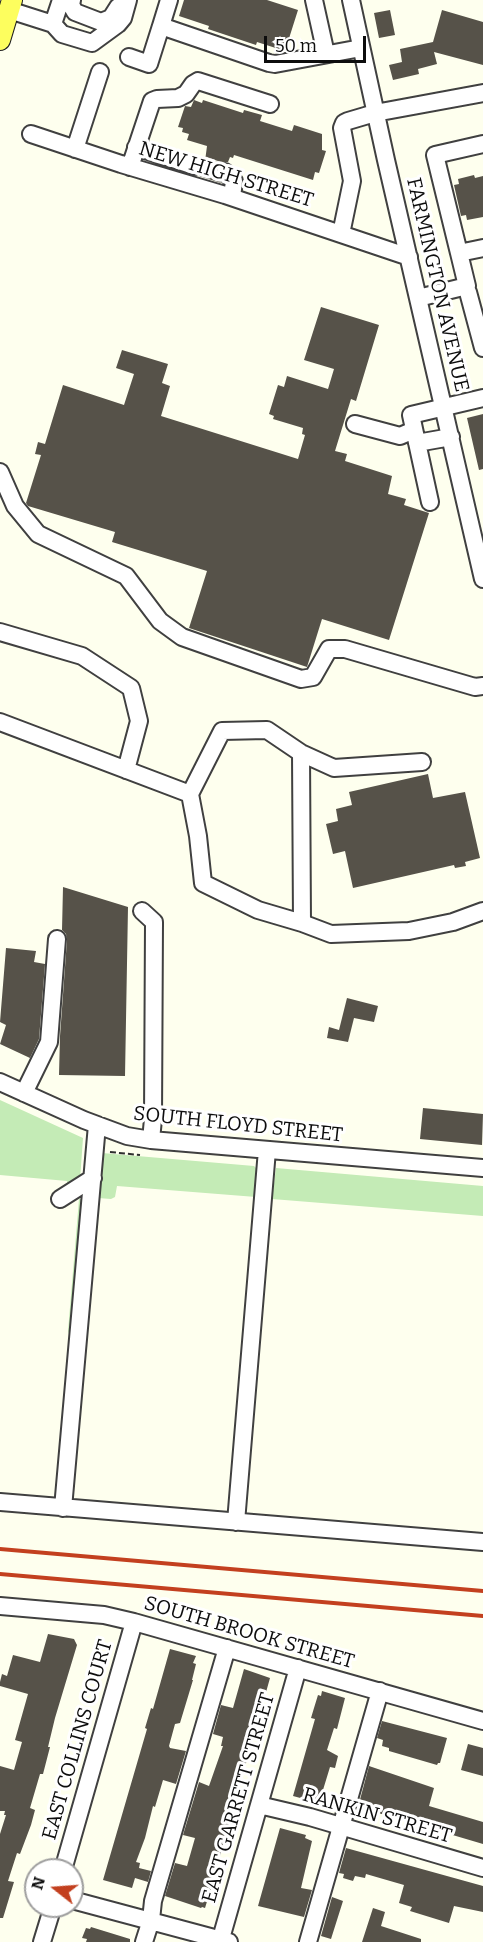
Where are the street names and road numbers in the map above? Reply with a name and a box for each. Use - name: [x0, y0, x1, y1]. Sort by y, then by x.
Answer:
- street label: NEW HIGH STREET: [136, 137, 316, 213]
- street label: FARMINGTON AVENUE: [401, 176, 473, 394]
- street label: SOUTH FLOYD STREET: [132, 1102, 344, 1148]
- street label: SOUTH BROOK STREET: [141, 1591, 357, 1675]
- street label: EAST COLLINS COURT: [38, 1637, 118, 1843]
- street label: EAST GARRETT STREET: [198, 1690, 280, 1906]
- street label: RANKIN STREET: [300, 1783, 454, 1849]

